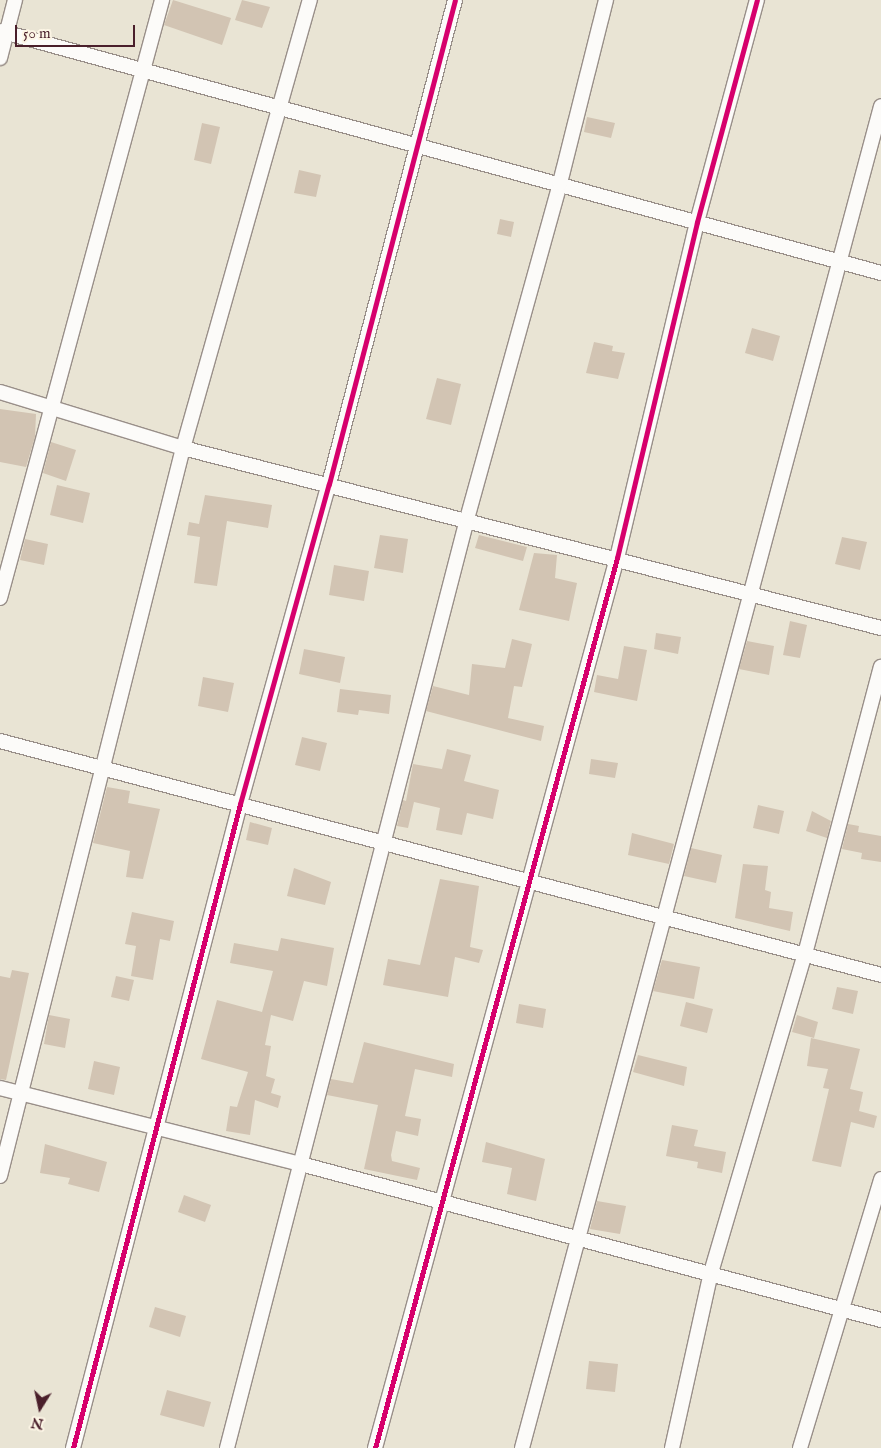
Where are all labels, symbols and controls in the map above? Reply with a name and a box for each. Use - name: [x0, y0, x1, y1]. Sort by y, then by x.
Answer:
- scale bar: [18, 15, 138, 47]
- text: 50 m: [23, 24, 51, 43]
- north arrow: [15, 1383, 65, 1433]
- text: N: [30, 1413, 45, 1433]

